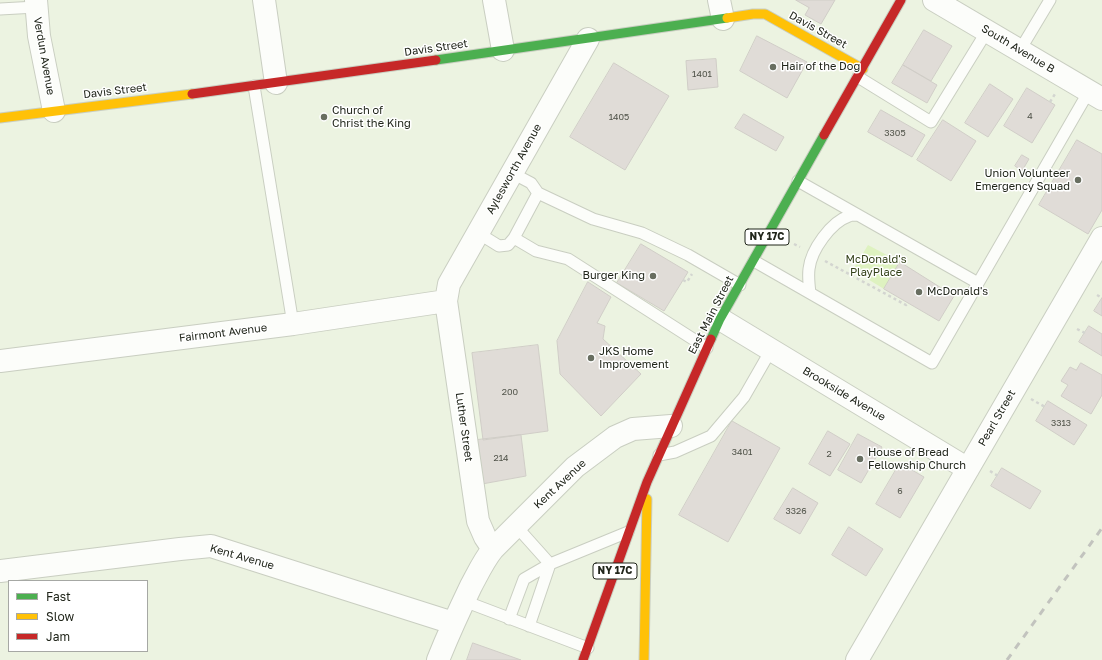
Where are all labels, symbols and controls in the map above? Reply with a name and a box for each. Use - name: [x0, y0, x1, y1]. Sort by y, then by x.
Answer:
- street label: Davis Street: [787, 9, 849, 51]
- street label: Verdun Avenue: [31, 16, 57, 96]
- street label: South Avenue B: [979, 22, 1057, 76]
- street label: Davis Street: [403, 37, 469, 59]
- place label: Hair of the Dog: [781, 60, 860, 74]
- marker: Hair of the Dog: [768, 62, 778, 72]
- house number: 1401: [692, 69, 712, 79]
- street label: Davis Street: [82, 81, 148, 101]
- place label: Church of Christ the King: [332, 104, 411, 130]
- house number: 4: [1027, 111, 1033, 121]
- marker: Church of Christ the King: [319, 112, 329, 122]
- house number: 1405: [609, 112, 629, 122]
- street label: Aylesworth Avenue: [484, 122, 544, 216]
- house number: 3305: [884, 128, 906, 138]
- place label: Union Volunteer Emergency Squad: [975, 167, 1070, 193]
- marker: Union Volunteer Emergency Squad: [1073, 175, 1083, 185]
- road number: NY 17C: [745, 229, 789, 245]
- park label: McDonald's PlayPlace: [845, 253, 907, 279]
- place label: Burger King: [583, 269, 645, 283]
- marker: Burger King: [648, 271, 658, 281]
- street label: East Main Street: [685, 273, 737, 357]
- place label: McDonald's: [927, 285, 988, 299]
- marker: McDonald's: [914, 287, 924, 297]
- street label: Fairmont Avenue: [178, 321, 268, 345]
- place label: JKS Home Improvement: [599, 345, 669, 371]
- marker: JKS Home Improvement: [586, 353, 596, 363]
- street label: Brookside Avenue: [800, 364, 888, 424]
- house number: 200: [502, 387, 518, 397]
- street label: Pearl Street: [976, 388, 1018, 448]
- street label: Luther Street: [453, 391, 475, 463]
- house number: 3313: [1051, 418, 1071, 428]
- place label: House of Bread Fellowship Church: [868, 446, 966, 472]
- house number: 3401: [732, 447, 752, 457]
- house number: 2: [826, 449, 832, 459]
- house number: 214: [493, 453, 509, 463]
- marker: House of Bread Fellowship Church: [855, 454, 865, 464]
- street label: Kent Avenue: [531, 457, 589, 511]
- house number: 6: [897, 486, 903, 496]
- house number: 3326: [785, 506, 807, 516]
- street label: Kent Avenue: [208, 542, 276, 572]
- road number: NY 17C: [593, 563, 637, 579]
- legend: [8, 580, 148, 652]
- text: Fast: [46, 589, 71, 604]
- text: Slow: [46, 609, 74, 624]
- text: Jam: [46, 629, 70, 644]

